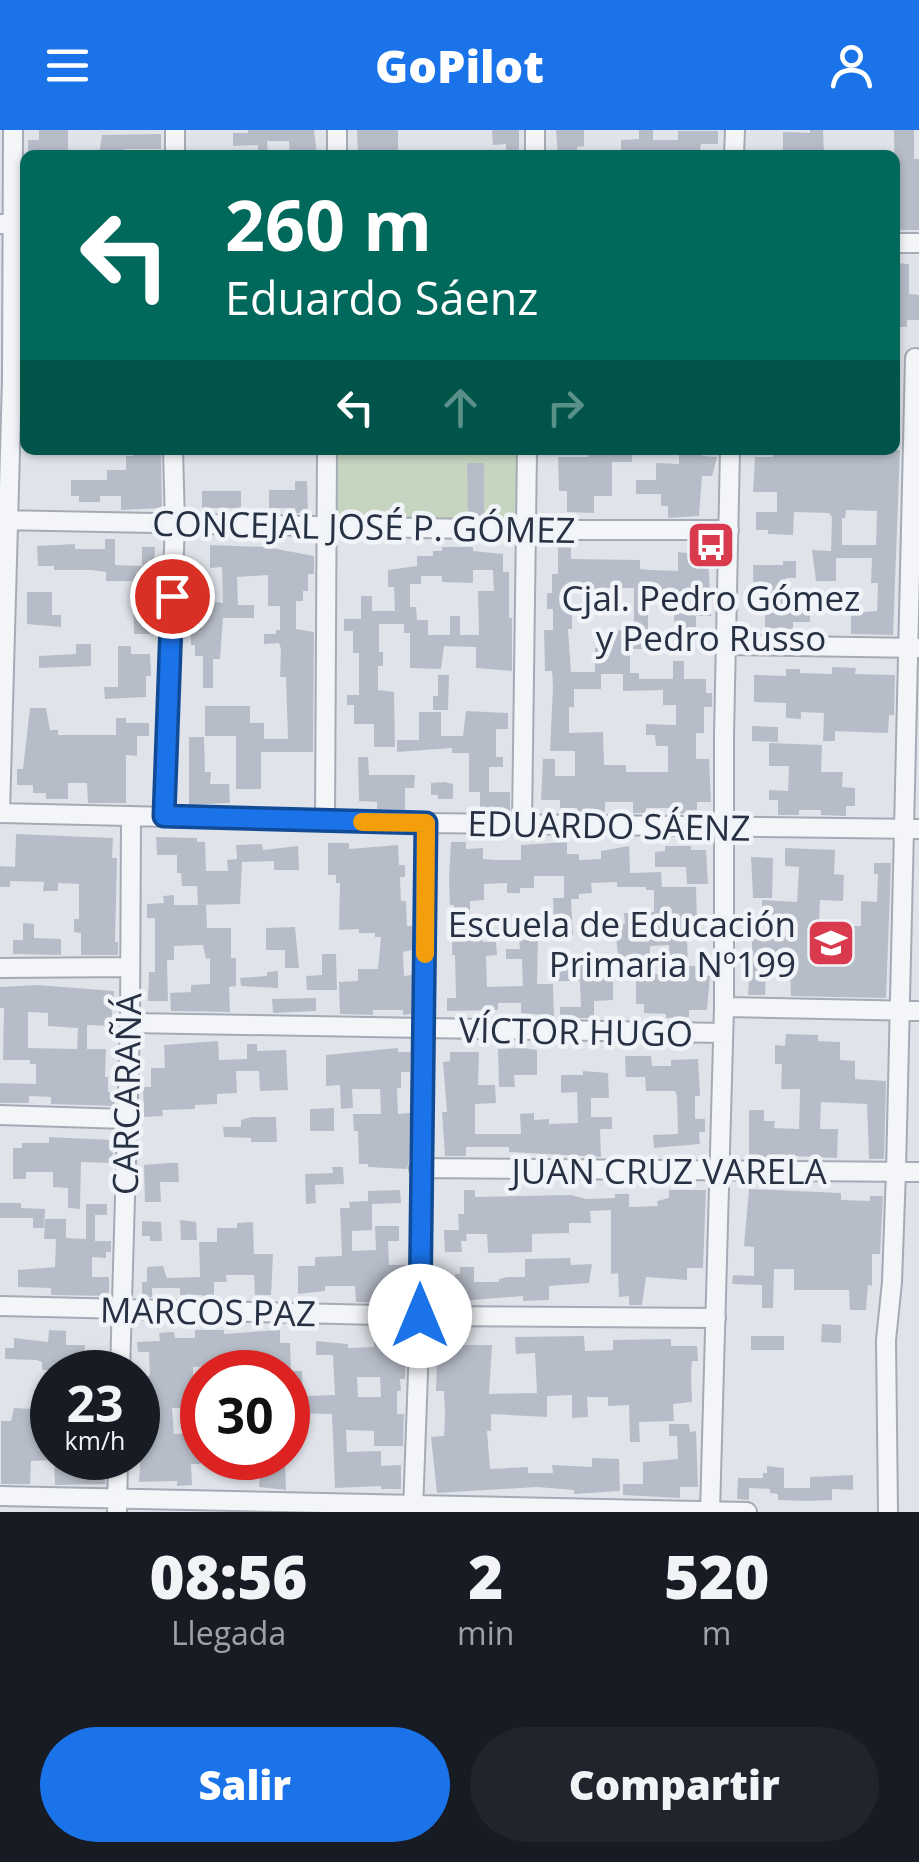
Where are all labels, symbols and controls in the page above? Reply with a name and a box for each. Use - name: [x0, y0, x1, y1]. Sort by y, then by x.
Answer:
- text: GoPilot: [375, 35, 544, 96]
- icon: menu: [40, 38, 95, 93]
- icon: person: [824, 38, 879, 93]
- text: 260 m: [225, 176, 432, 272]
- icon: left: [60, 190, 190, 320]
- text: Eduardo Sáenz: [225, 267, 538, 328]
- icon: left: [328, 380, 383, 435]
- icon: ahead: [433, 380, 488, 435]
- icon: right: [538, 380, 593, 435]
- street label: CONCEJAL JOSÉ P. GÓMEZ: [152, 499, 576, 553]
- bus stop icon: Cjal. Pedro Gómez y Pedro Russo: [685, 519, 737, 571]
- pin: [130, 554, 215, 639]
- icon: arrive: [145, 569, 200, 624]
- place label: Cjal. Pedro Gómez y Pedro Russo: [562, 574, 861, 661]
- street label: EDUARDO SÁENZ: [467, 799, 751, 851]
- place label: Escuela de Educación Primaria Nº199: [448, 900, 796, 987]
- school or university icon: Escuela de Educación Primaria Nº199: [805, 917, 857, 969]
- street label: CARCARAÑÁ: [101, 992, 151, 1195]
- street label: VÍCTOR HUGO: [459, 1005, 693, 1057]
- street label: JUAN CRUZ VARELA: [508, 1147, 827, 1194]
- position arrow: [368, 1264, 472, 1368]
- street label: MARCOS PAZ: [100, 1286, 316, 1336]
- speed limit sign: 30: [180, 1350, 310, 1480]
- text: 23: [66, 1369, 124, 1437]
- text: km/h: [65, 1423, 125, 1457]
- text: 08:56: [150, 1535, 308, 1617]
- text: 2: [468, 1535, 503, 1617]
- text: 520: [664, 1535, 769, 1617]
- text: Llegada: [171, 1611, 286, 1654]
- text: min: [457, 1611, 514, 1654]
- text: m: [702, 1611, 731, 1654]
- button: Salir: [40, 1727, 450, 1842]
- button: Compartir: [470, 1727, 879, 1842]

